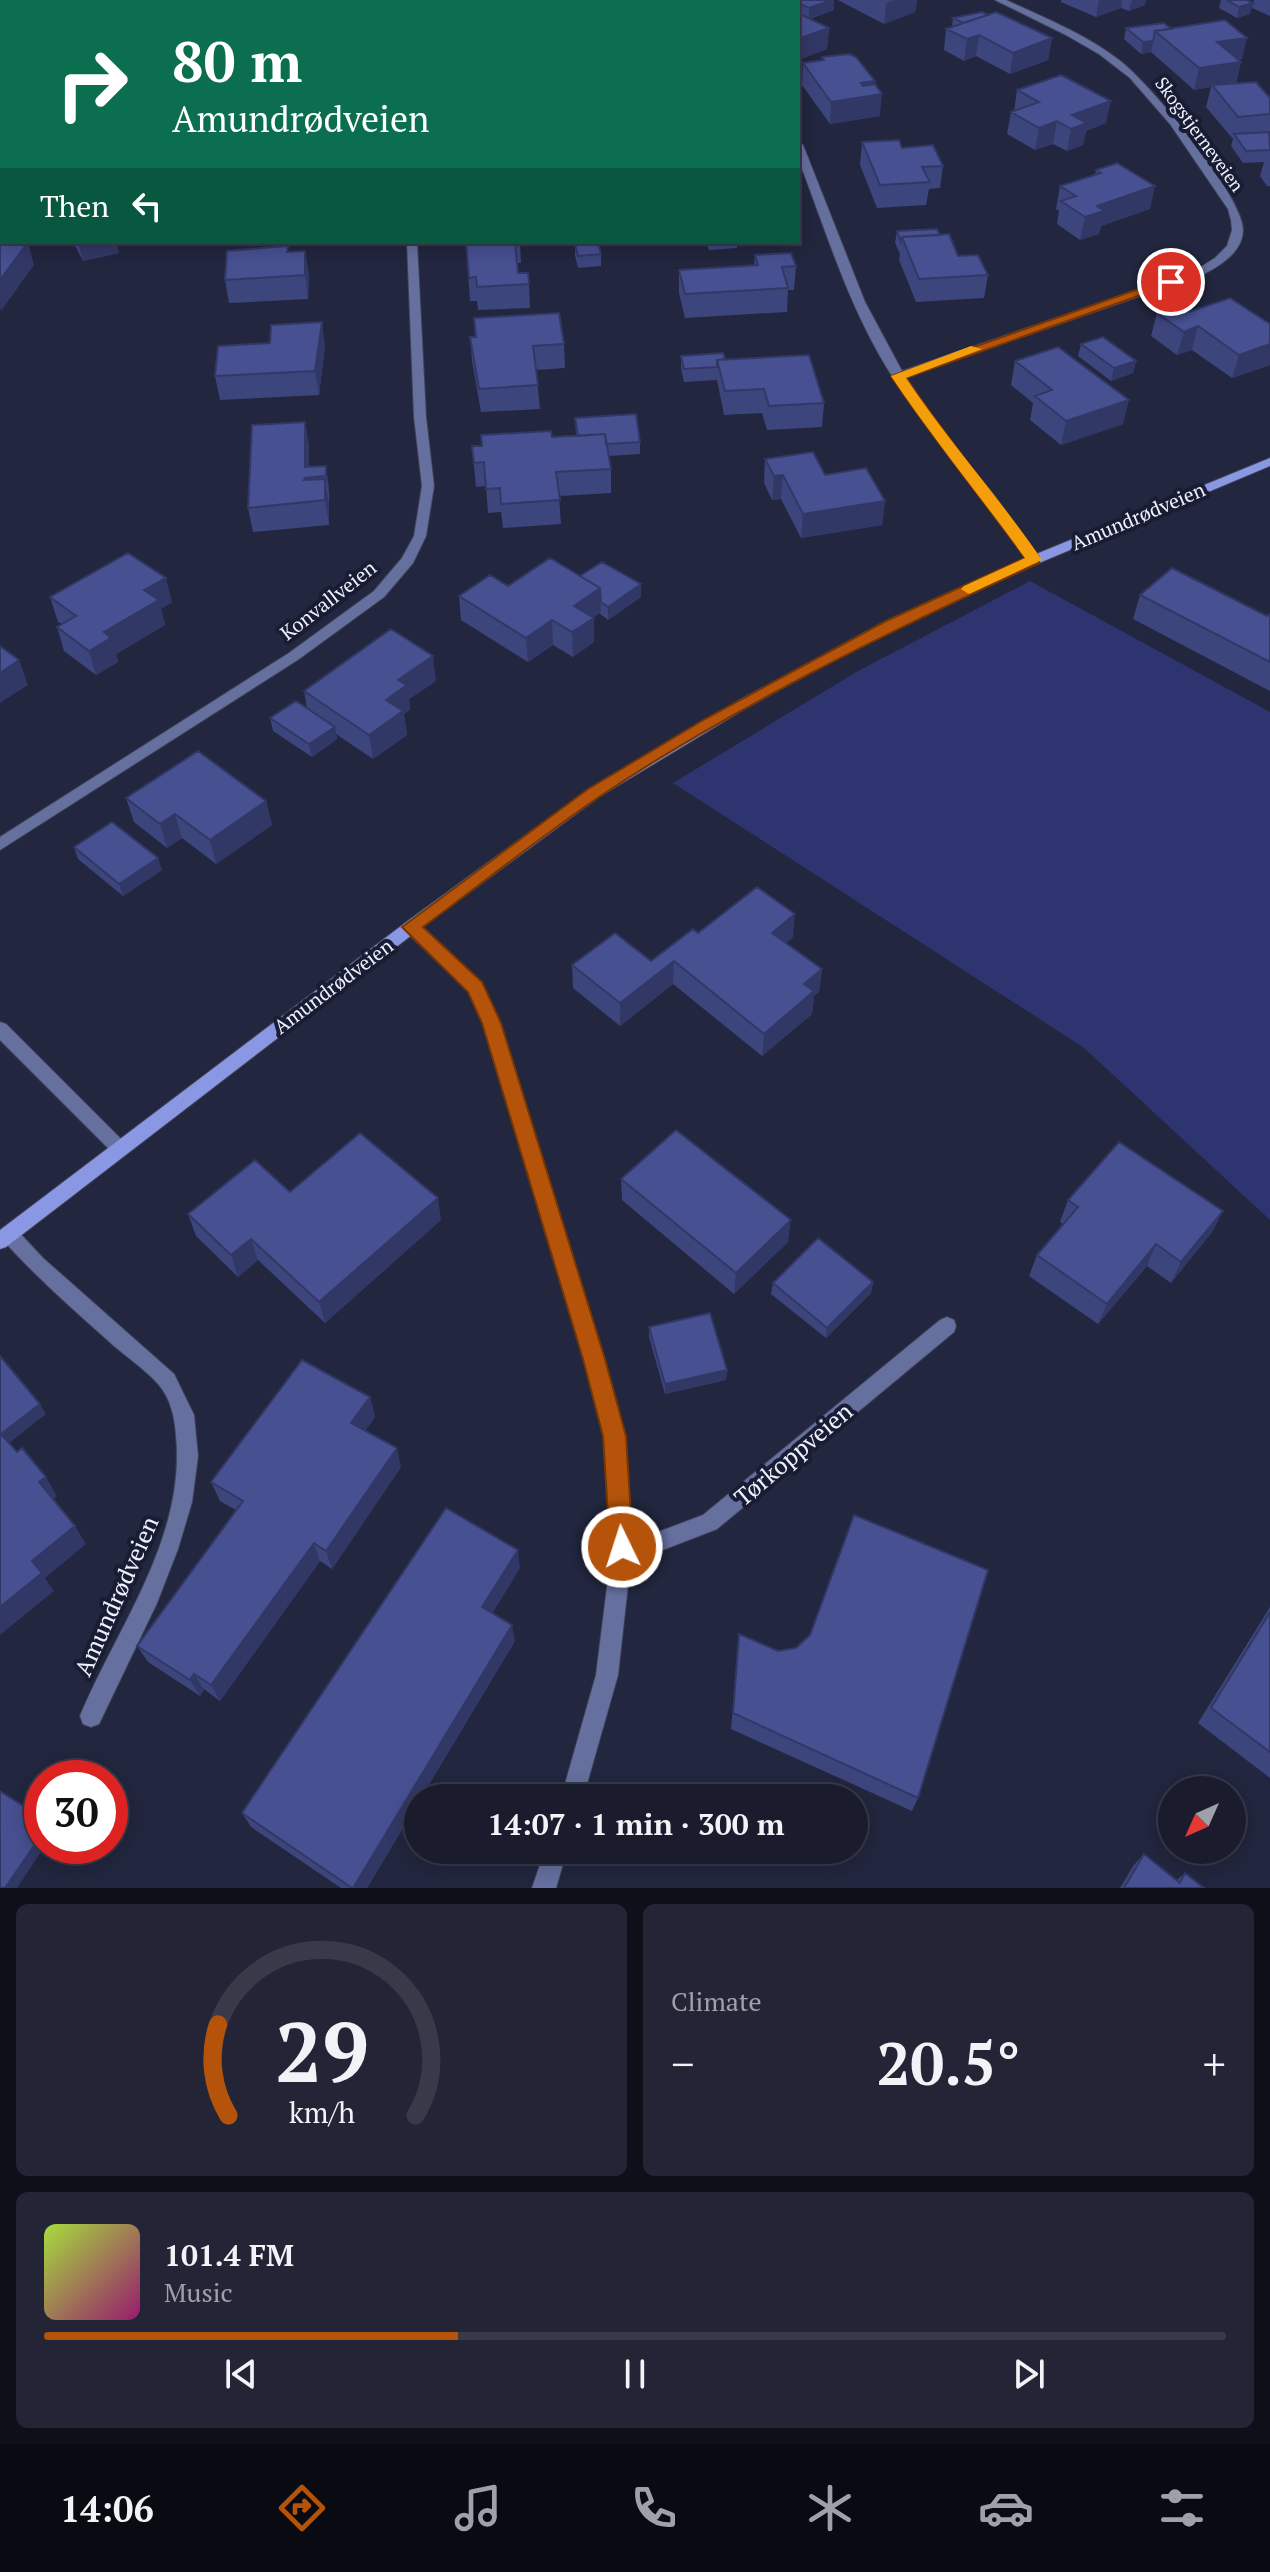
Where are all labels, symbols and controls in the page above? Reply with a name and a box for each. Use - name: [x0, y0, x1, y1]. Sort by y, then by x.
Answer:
- text: 80 m: [172, 24, 302, 98]
- icon: right: [40, 32, 144, 136]
- street label: Skogstjerneveien: [1150, 72, 1250, 196]
- text: Amundrødveien: [172, 95, 429, 142]
- icon: left: [125, 184, 169, 228]
- text: Then: [40, 186, 109, 226]
- pin: [1137, 248, 1205, 316]
- icon: arrive: [1149, 260, 1193, 304]
- street label: Amundrødveien: [1067, 476, 1209, 556]
- street label: Konvallveien: [274, 554, 382, 646]
- street label: Amundrødveien: [268, 932, 398, 1040]
- street label: Tørkoppveien: [727, 1395, 859, 1513]
- position arrow: [580, 1505, 664, 1589]
- street label: Amundrødveien: [66, 1511, 166, 1681]
- speed limit sign: 30: [24, 1760, 128, 1864]
- north arrow: [1158, 1776, 1246, 1864]
- map controls: [1158, 1776, 1246, 1864]
- text: 14:07 · 1 min · 300 m: [488, 1804, 784, 1844]
- text: Climate: [671, 1984, 762, 2018]
- text: 29: [274, 1996, 369, 2106]
- text: 20.5°: [876, 2023, 1021, 2102]
- text: −: [671, 2034, 694, 2093]
- text: +: [1203, 2034, 1226, 2093]
- text: km/h: [288, 2093, 355, 2131]
- text: 101.4 FM: [164, 2235, 294, 2275]
- text: Music: [164, 2275, 233, 2309]
- icon: previous: [219, 2352, 263, 2396]
- icon: pause: [613, 2352, 657, 2396]
- icon: next: [1007, 2352, 1051, 2396]
- icon: directions: [274, 2480, 330, 2536]
- icon: music: [450, 2480, 506, 2536]
- icon: phone: [626, 2480, 682, 2536]
- icon: climate: [802, 2480, 858, 2536]
- icon: car: [978, 2480, 1034, 2536]
- icon: filters: [1154, 2480, 1210, 2536]
- text: 14:06: [60, 2485, 154, 2532]

